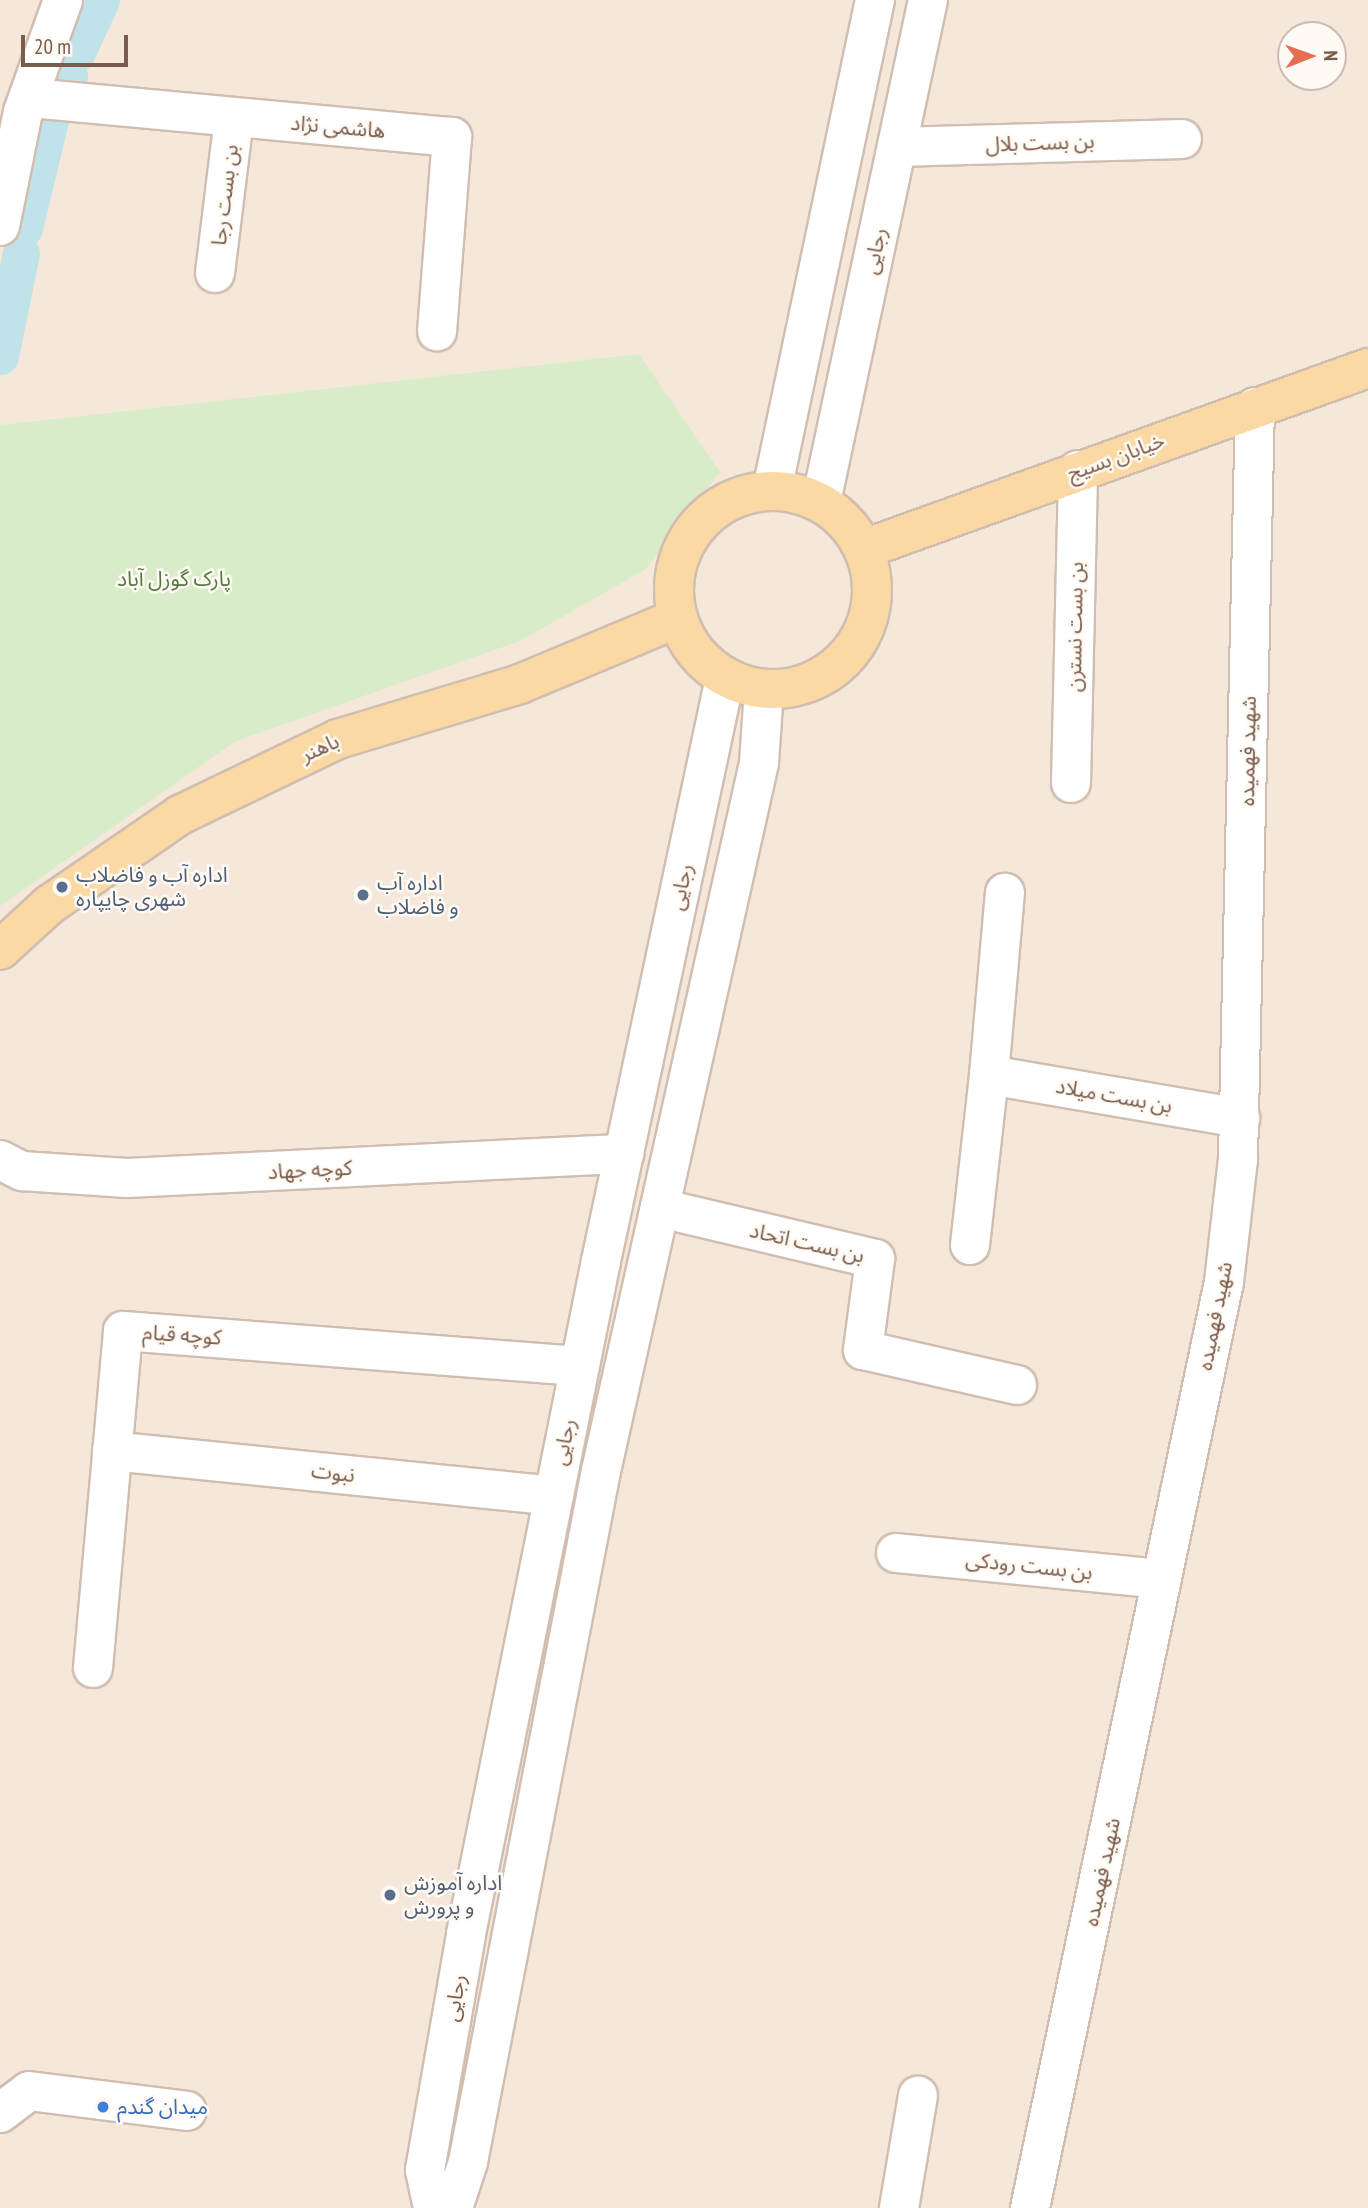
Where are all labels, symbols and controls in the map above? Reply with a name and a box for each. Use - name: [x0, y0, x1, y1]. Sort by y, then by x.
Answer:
- scale bar: [24, 21, 131, 65]
- north arrow: [1277, 21, 1347, 91]
- text: 20 m: [34, 33, 71, 60]
- text: N: [1319, 50, 1343, 61]
- street label: هاشمی نژاد: [290, 110, 386, 144]
- street label: بن بست بلال: [985, 129, 1095, 157]
- street label: بن بست رجا: [206, 143, 244, 247]
- street label: رجایی: [858, 225, 892, 277]
- street label: خیابان بسیج: [1064, 428, 1168, 486]
- street label: بن بست نسترن: [1061, 562, 1089, 692]
- park label: پارک گوزل آباد: [117, 566, 231, 592]
- street label: شهید فهمیده: [1234, 696, 1262, 806]
- street label: باهنر: [297, 728, 343, 768]
- street label: رجایی: [664, 861, 698, 913]
- place label: اداره آب و فاضلاب شهری چایپاره: [76, 862, 228, 912]
- place label: اداره آب و فاضلاب: [377, 870, 459, 920]
- marker: اداره آب و فاضلاب شهری چایپاره: [54, 879, 70, 895]
- marker: اداره آب و فاضلاب: [355, 887, 371, 903]
- street label: بن بست میلاد: [1054, 1073, 1174, 1119]
- street label: کوچه جهاد: [267, 1155, 353, 1185]
- street label: بن بست اتحاد: [747, 1218, 867, 1268]
- street label: شهید فهمیده: [1192, 1259, 1238, 1373]
- street label: کوچه قیام: [142, 1320, 222, 1350]
- street label: رجایی: [547, 1416, 581, 1468]
- street label: نبوت: [310, 1458, 356, 1488]
- street label: بن بست رودکی: [964, 1547, 1094, 1585]
- street label: شهید فهمیده: [1078, 1815, 1126, 1929]
- place label: اداره آموزش و پرورش: [404, 1870, 502, 1920]
- marker: اداره آموزش و پرورش: [382, 1887, 398, 1903]
- street label: رجایی: [439, 1973, 471, 2023]
- place label: میدان گندم: [117, 2094, 208, 2120]
- marker: میدان گندم: [95, 2099, 111, 2115]

